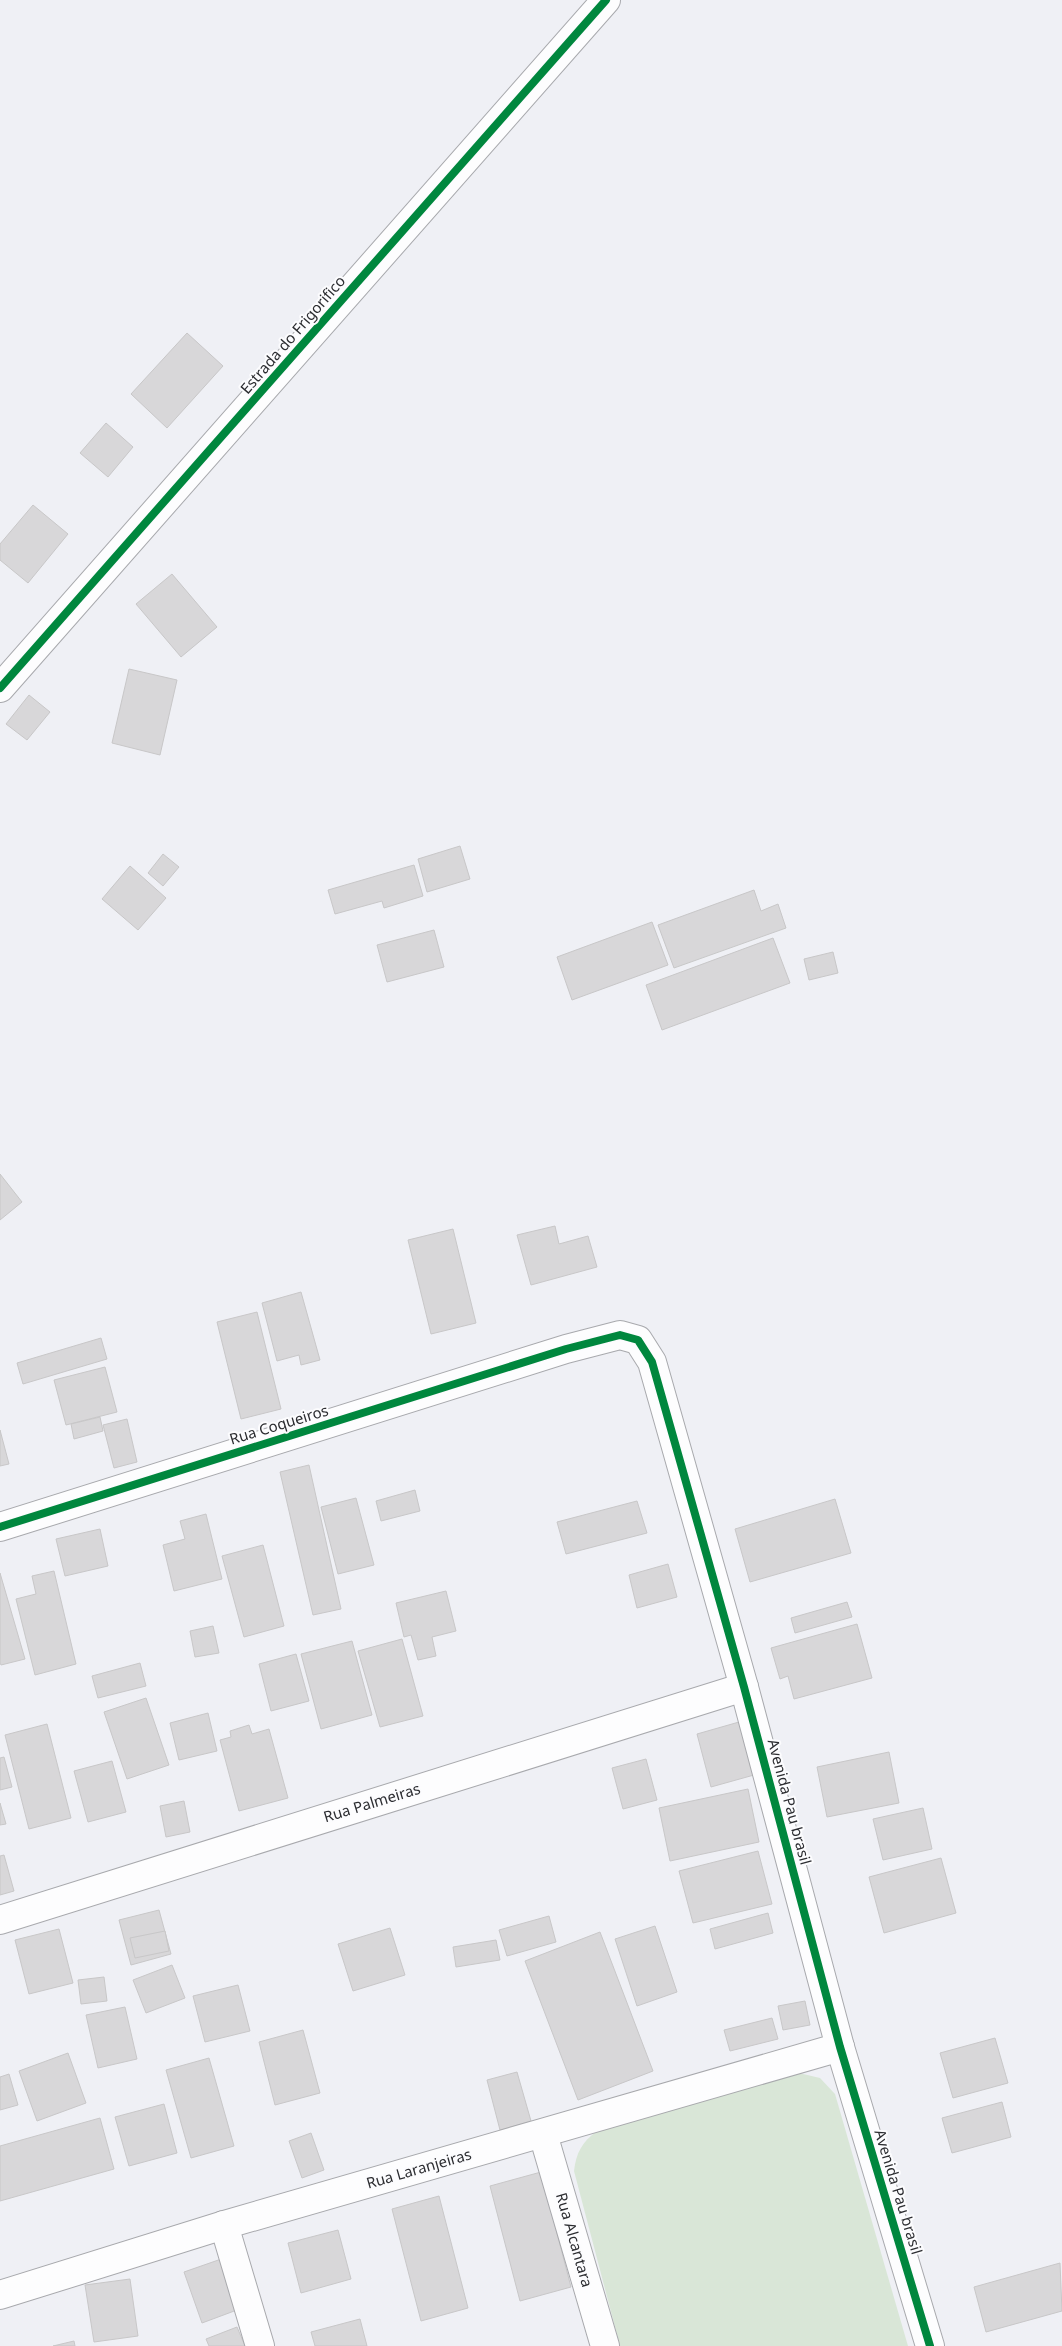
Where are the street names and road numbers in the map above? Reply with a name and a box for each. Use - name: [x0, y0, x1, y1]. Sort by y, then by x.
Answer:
- street label: Estrada do Frigorifico: [235, 271, 349, 398]
- street label: Rua Coqueiros: [227, 1400, 331, 1449]
- street label: Avenida Pau brasil: [764, 1737, 816, 1867]
- street label: Rua Palmeiras: [321, 1778, 423, 1826]
- street label: Avenida Pau brasil: [870, 2127, 927, 2257]
- street label: Rua Laranjeiras: [364, 2143, 474, 2193]
- street label: Rua Alcantara: [552, 2190, 598, 2289]

